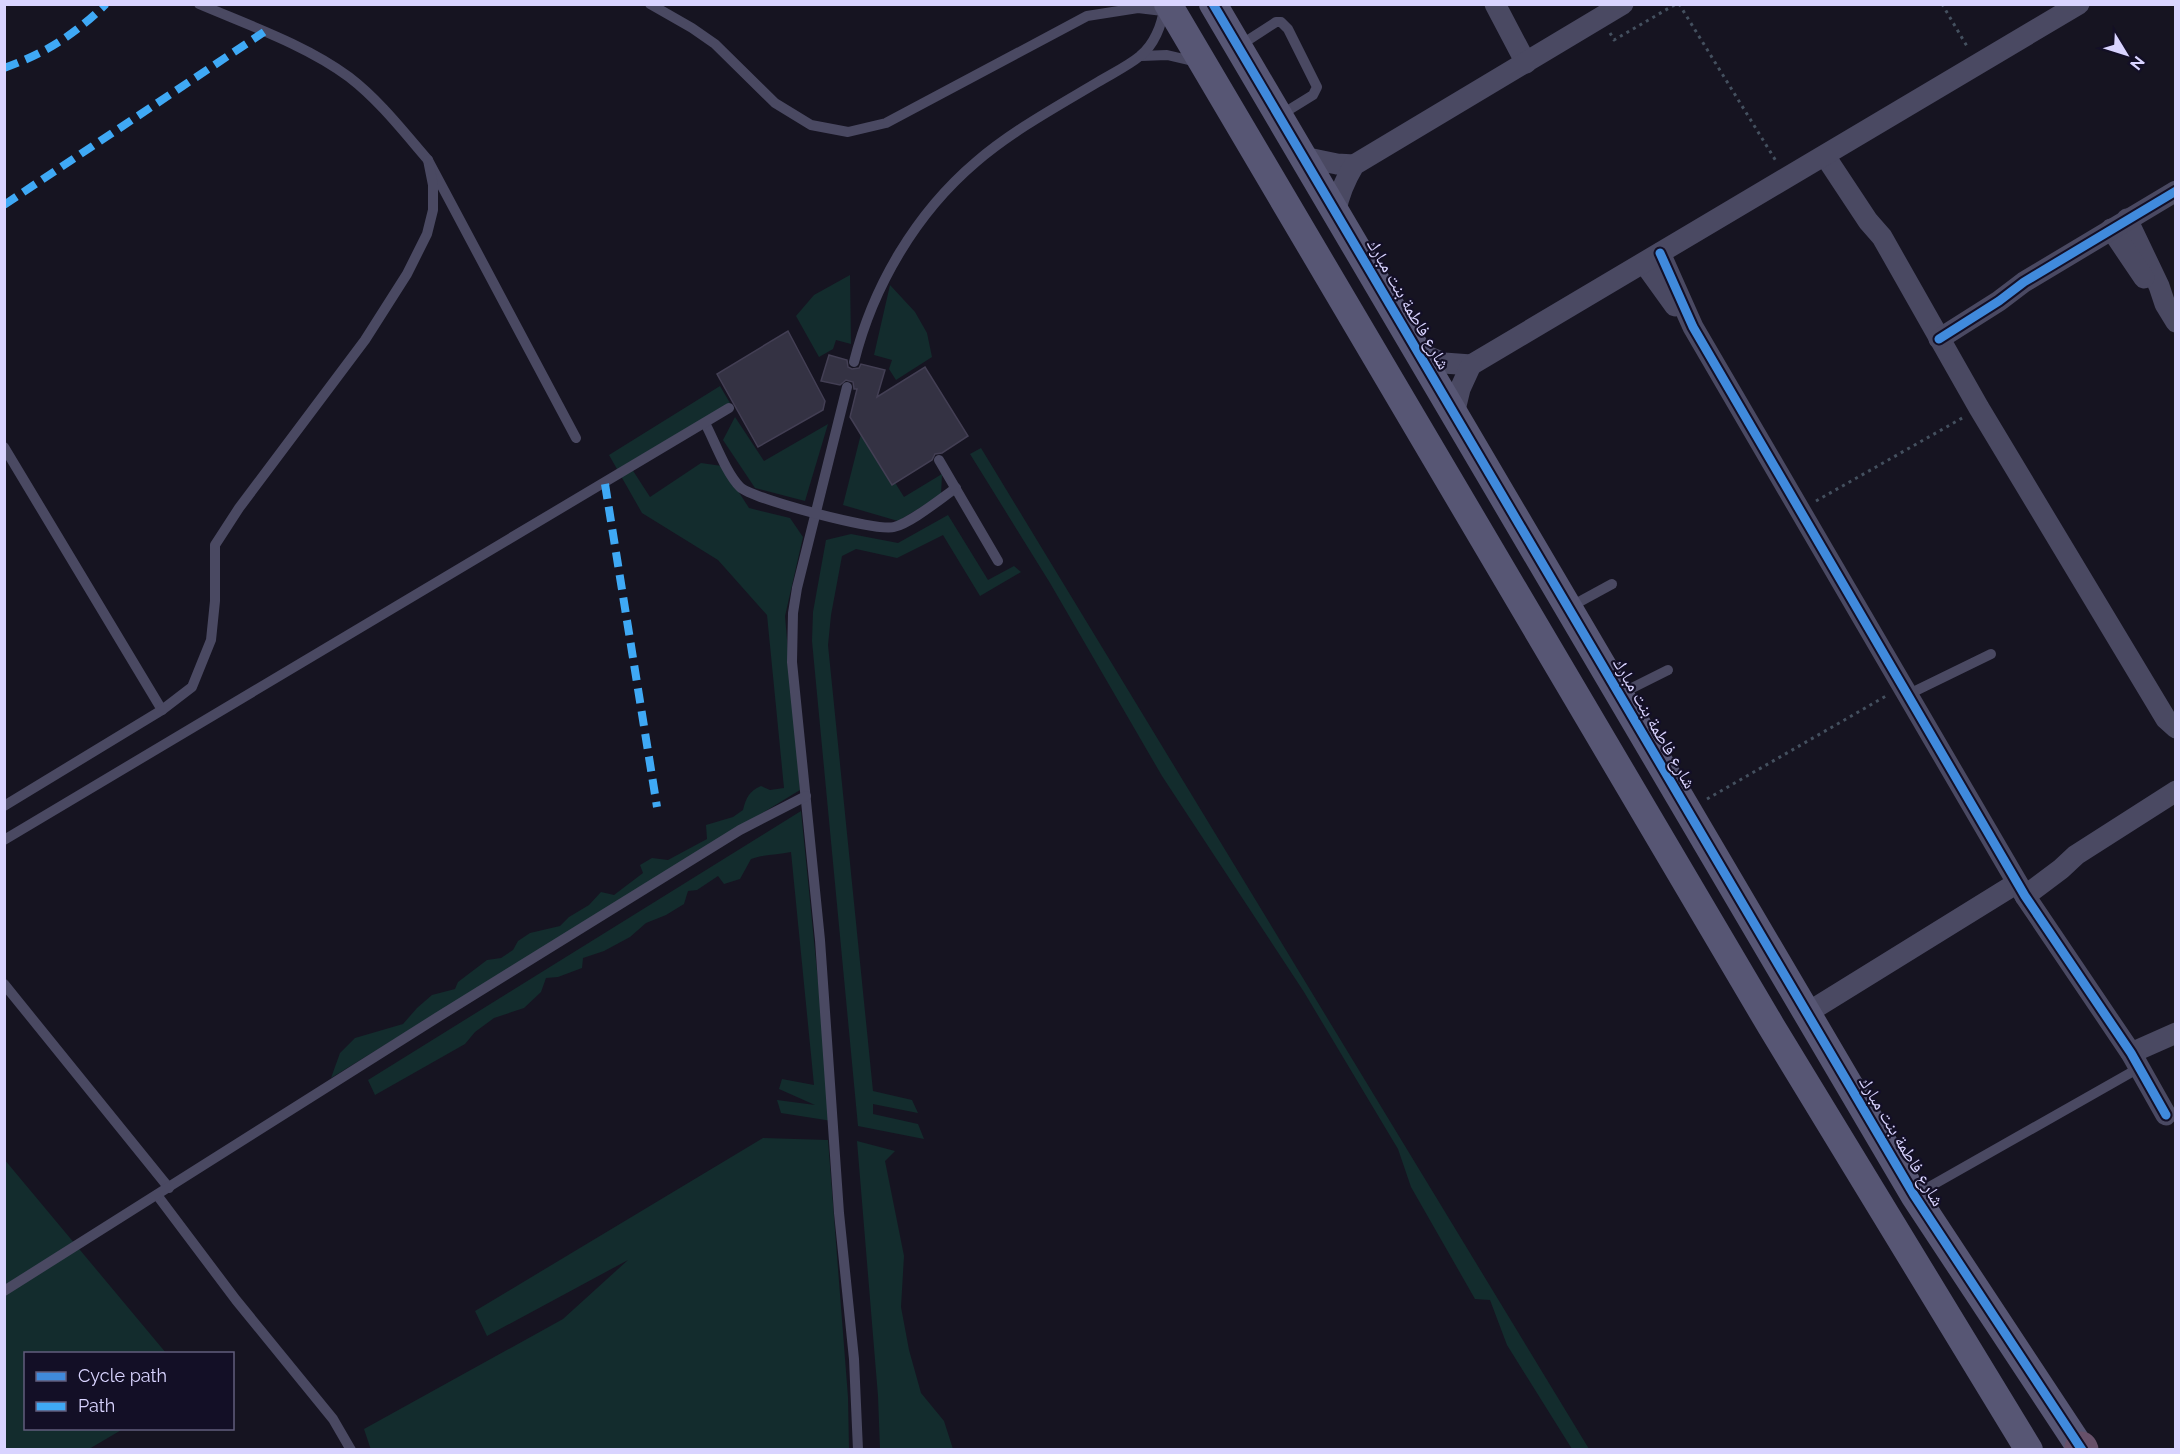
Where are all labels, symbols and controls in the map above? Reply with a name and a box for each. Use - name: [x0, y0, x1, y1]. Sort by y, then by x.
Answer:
- north arrow: [2096, 24, 2156, 84]
- text: N: [2126, 52, 2149, 74]
- street label: شارع فاطمة بنت مبارك: [1362, 235, 1455, 374]
- street label: شارع فاطمة بنت مبارك: [1608, 654, 1701, 793]
- street label: شارع فاطمة بنت مبارك: [1854, 1072, 1949, 1210]
- legend: [24, 1352, 234, 1430]
- text: Cycle path: [78, 1365, 167, 1386]
- text: Path: [78, 1395, 115, 1416]

